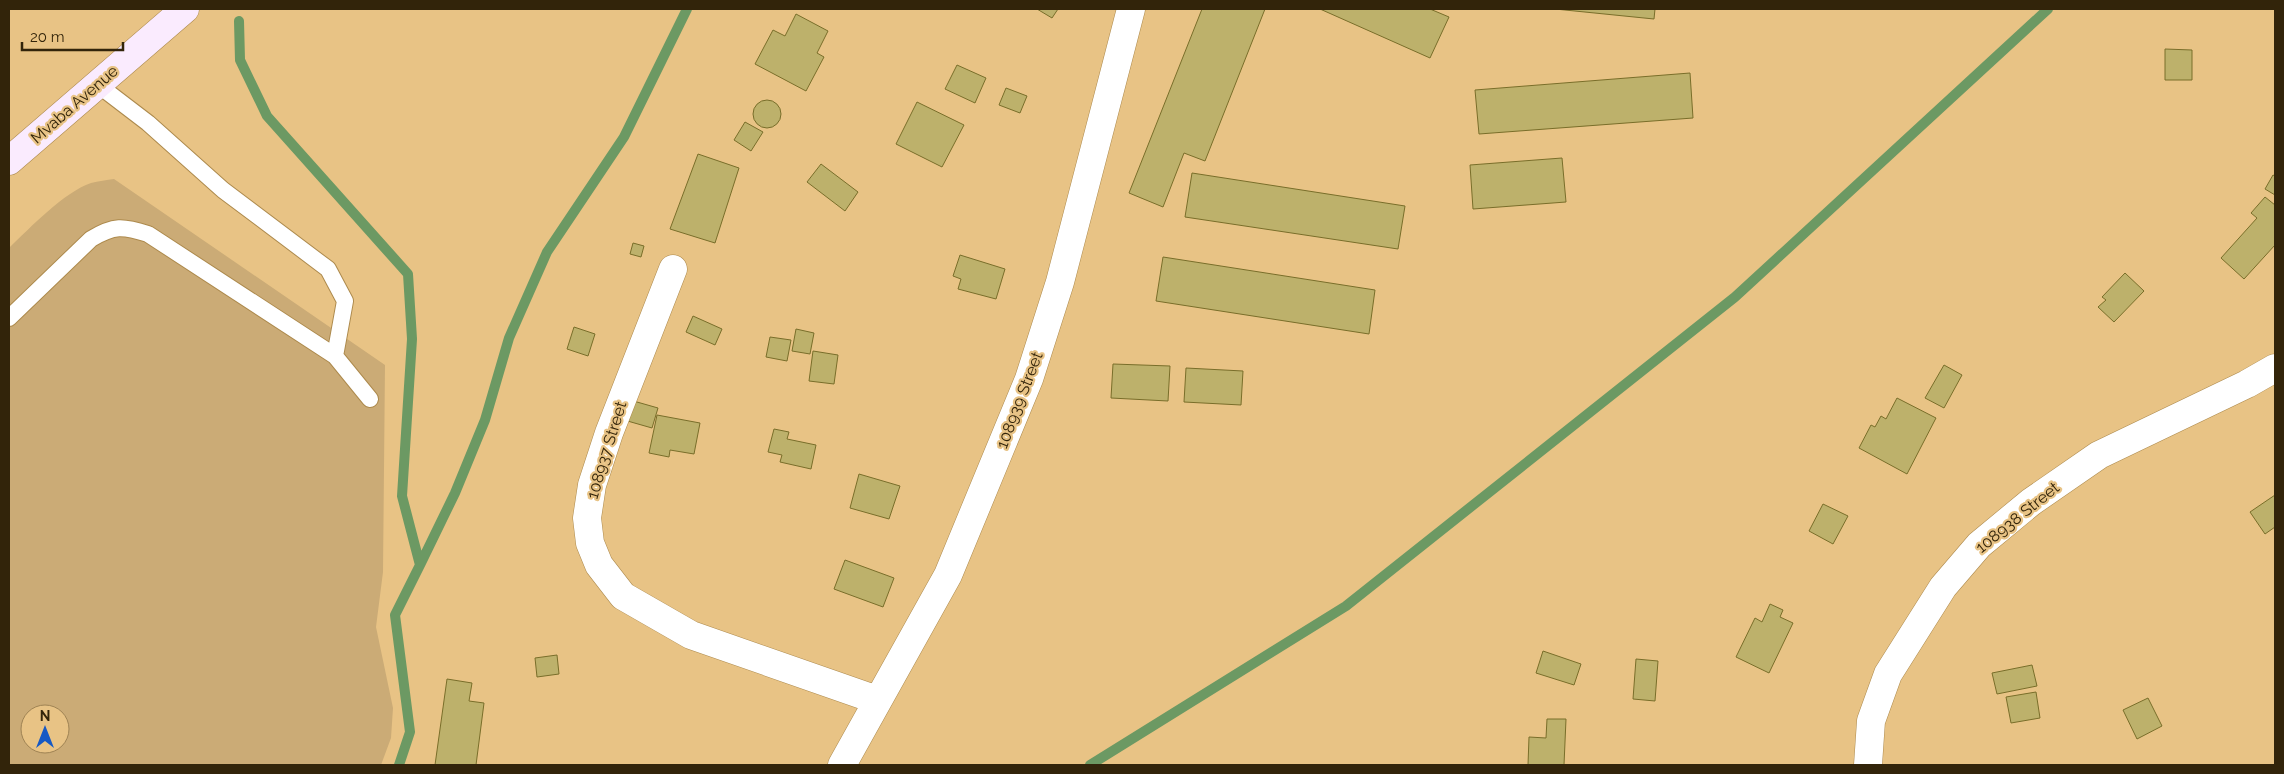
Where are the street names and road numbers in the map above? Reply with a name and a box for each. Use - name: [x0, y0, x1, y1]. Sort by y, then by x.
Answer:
- street label: Mvaba Avenue: [27, 61, 122, 147]
- street label: 108939 Street: [992, 349, 1047, 451]
- street label: 108937 Street: [583, 398, 631, 501]
- street label: 108938 Street: [1972, 478, 2063, 557]

